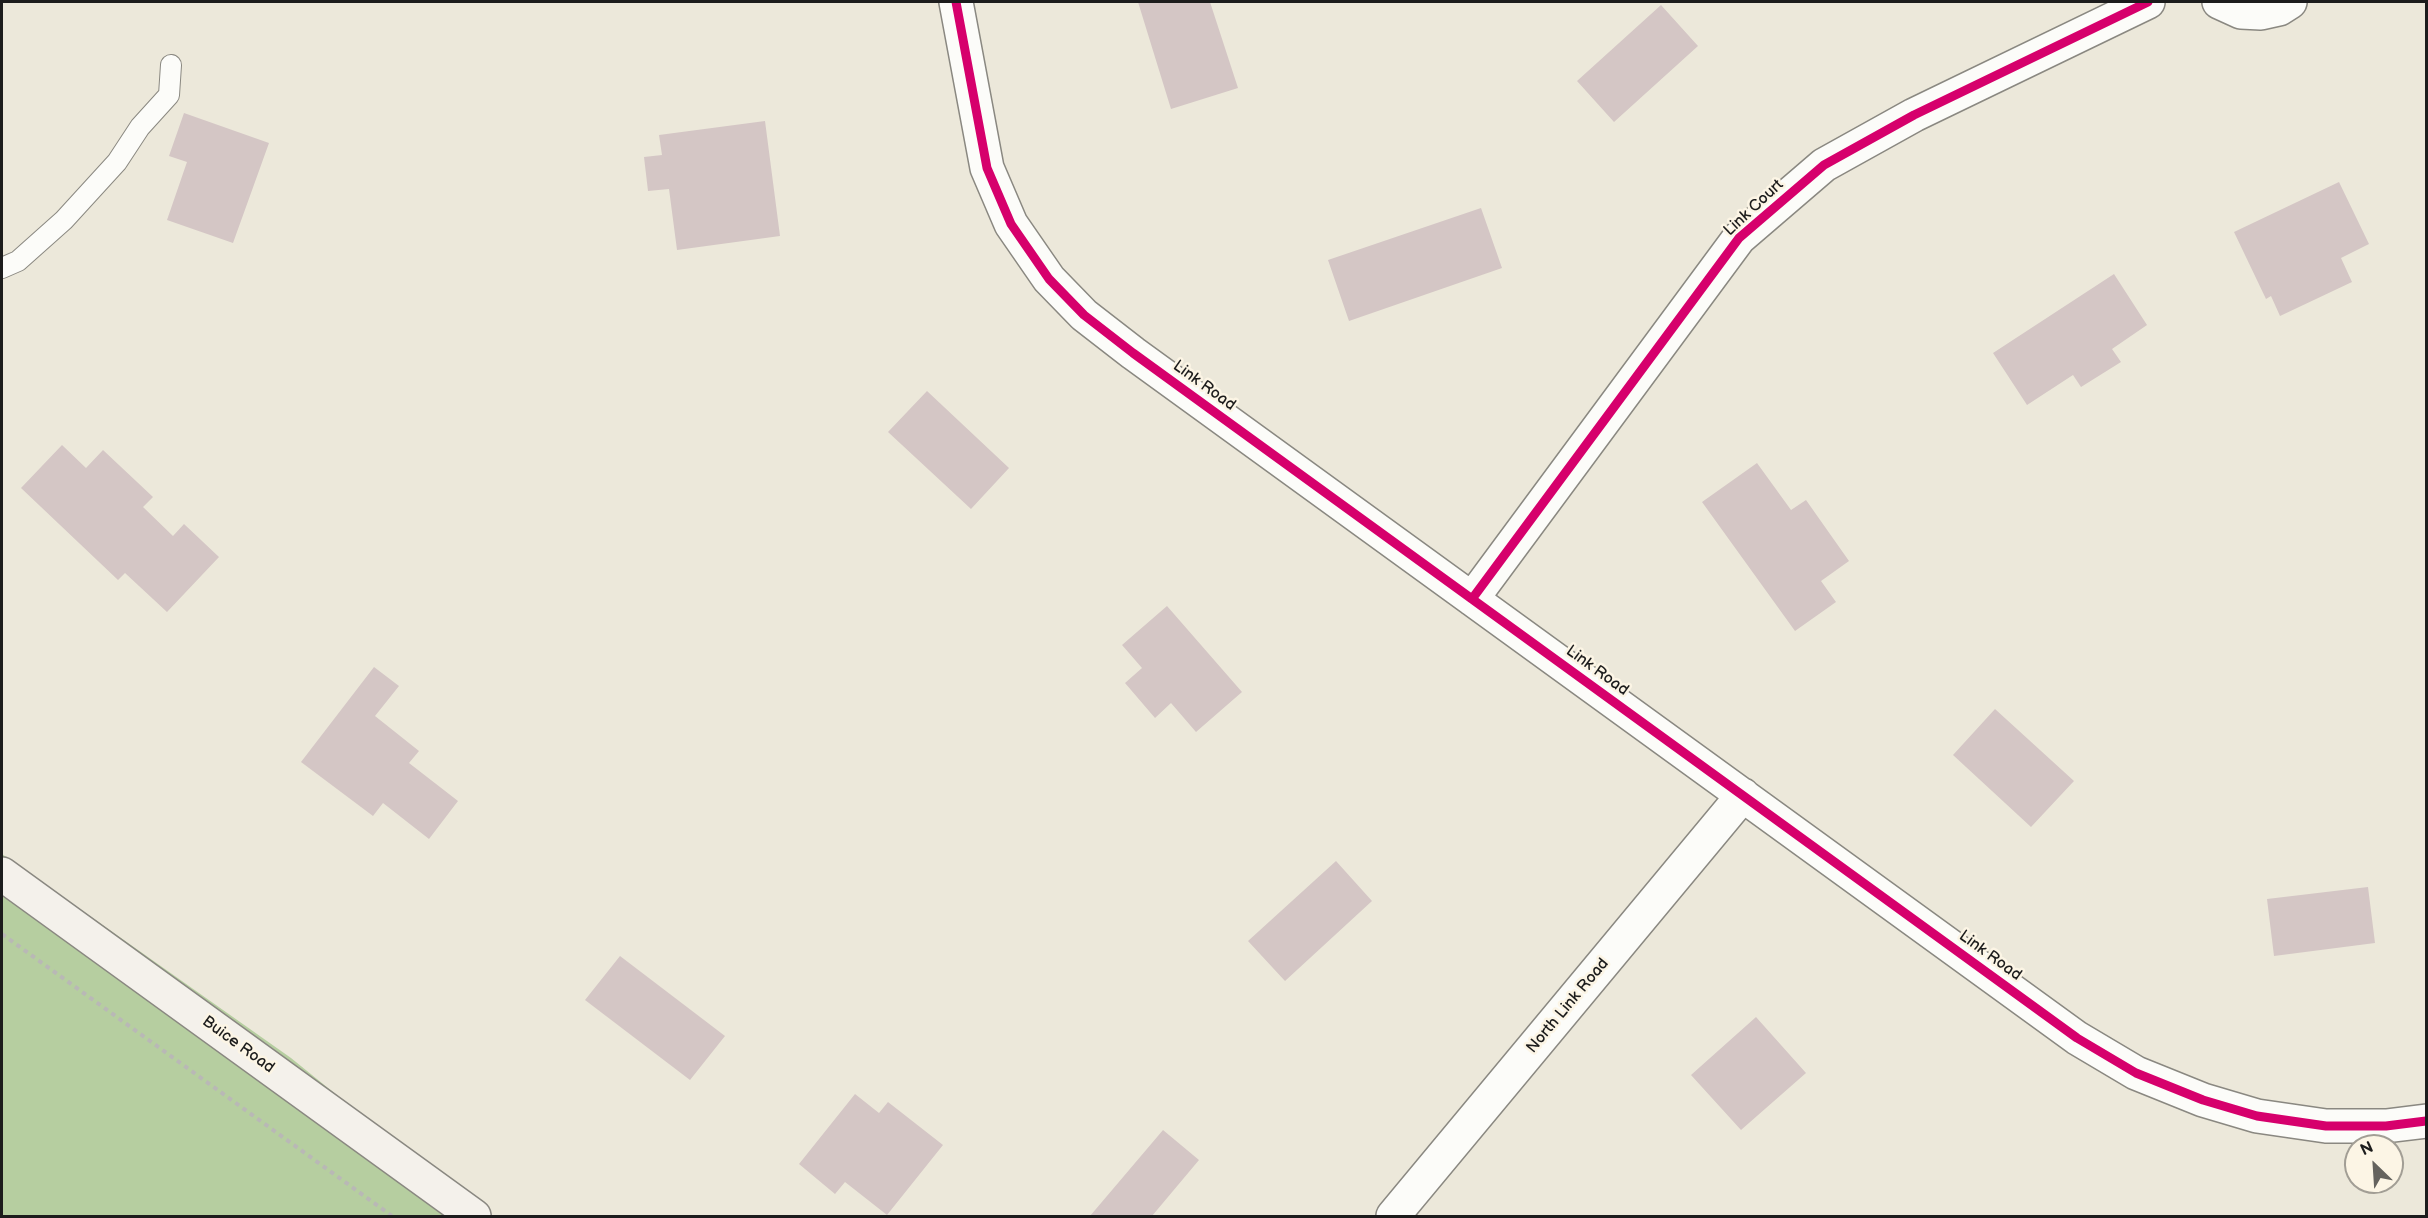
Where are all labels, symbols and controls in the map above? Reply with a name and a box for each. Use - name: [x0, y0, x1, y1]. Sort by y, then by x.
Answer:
- street label: Link Court: [1720, 176, 1788, 240]
- street label: Link Road: [1169, 357, 1239, 415]
- street label: Link Road: [1562, 642, 1632, 700]
- street label: Link Road: [1955, 927, 2025, 985]
- street label: North Link Road: [1523, 955, 1613, 1057]
- street label: Buice Road: [198, 1012, 278, 1078]
- north arrow: [2344, 1134, 2404, 1194]
- text: N: [2358, 1138, 2376, 1160]

